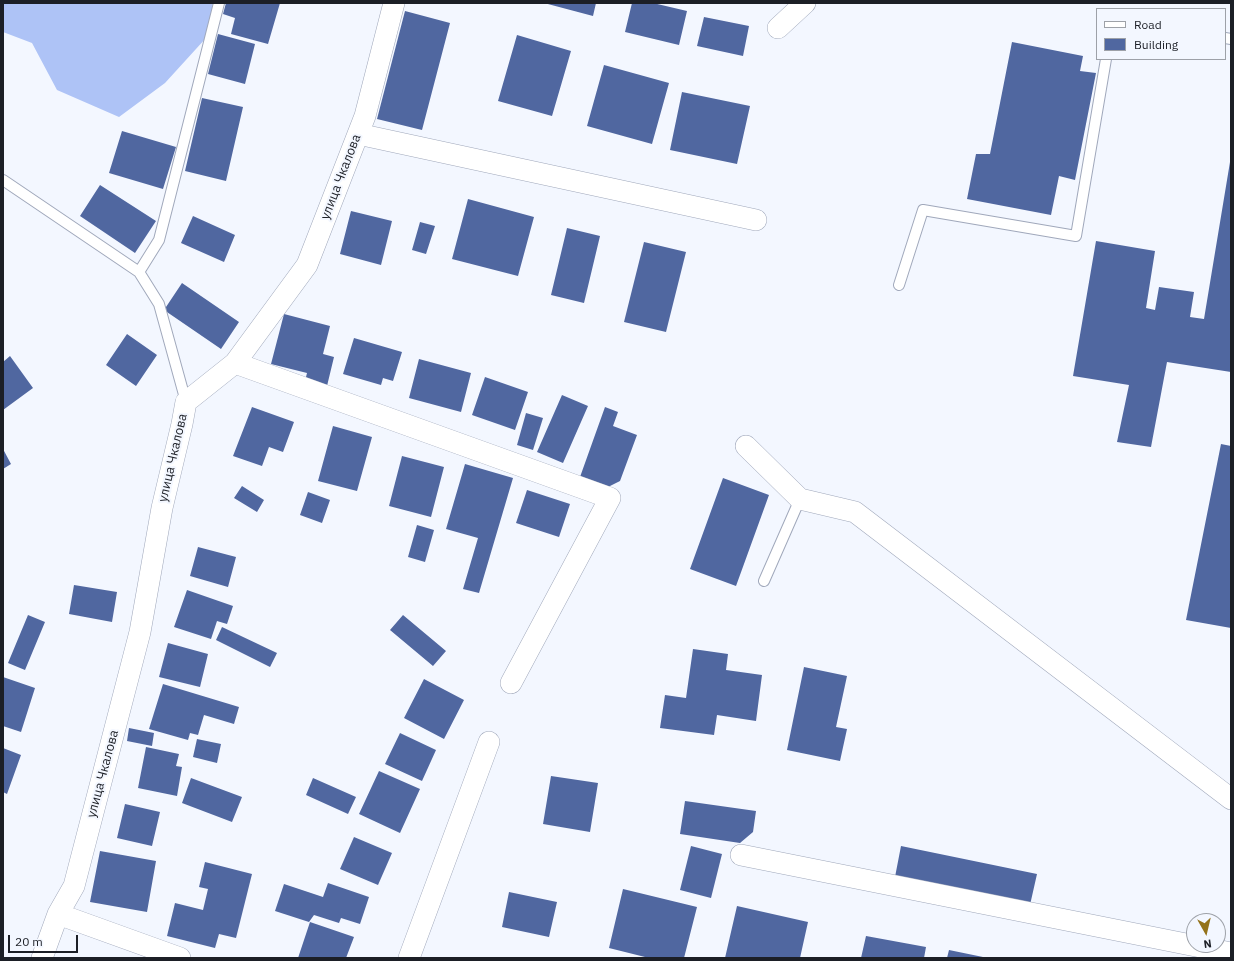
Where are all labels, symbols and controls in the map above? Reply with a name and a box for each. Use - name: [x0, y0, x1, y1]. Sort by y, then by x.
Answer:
- legend: [1096, 8, 1226, 60]
- text: Road: [1134, 17, 1162, 32]
- text: Building: [1134, 37, 1178, 52]
- street label: улица Чкалова: [318, 132, 364, 222]
- street label: улица Чкалова: [155, 412, 191, 504]
- street label: улица Чкалова: [84, 728, 122, 820]
- north arrow: [1186, 913, 1226, 953]
- scale bar: [10, 927, 80, 953]
- text: 20 m: [15, 934, 43, 949]
- text: N: [1203, 936, 1212, 951]

